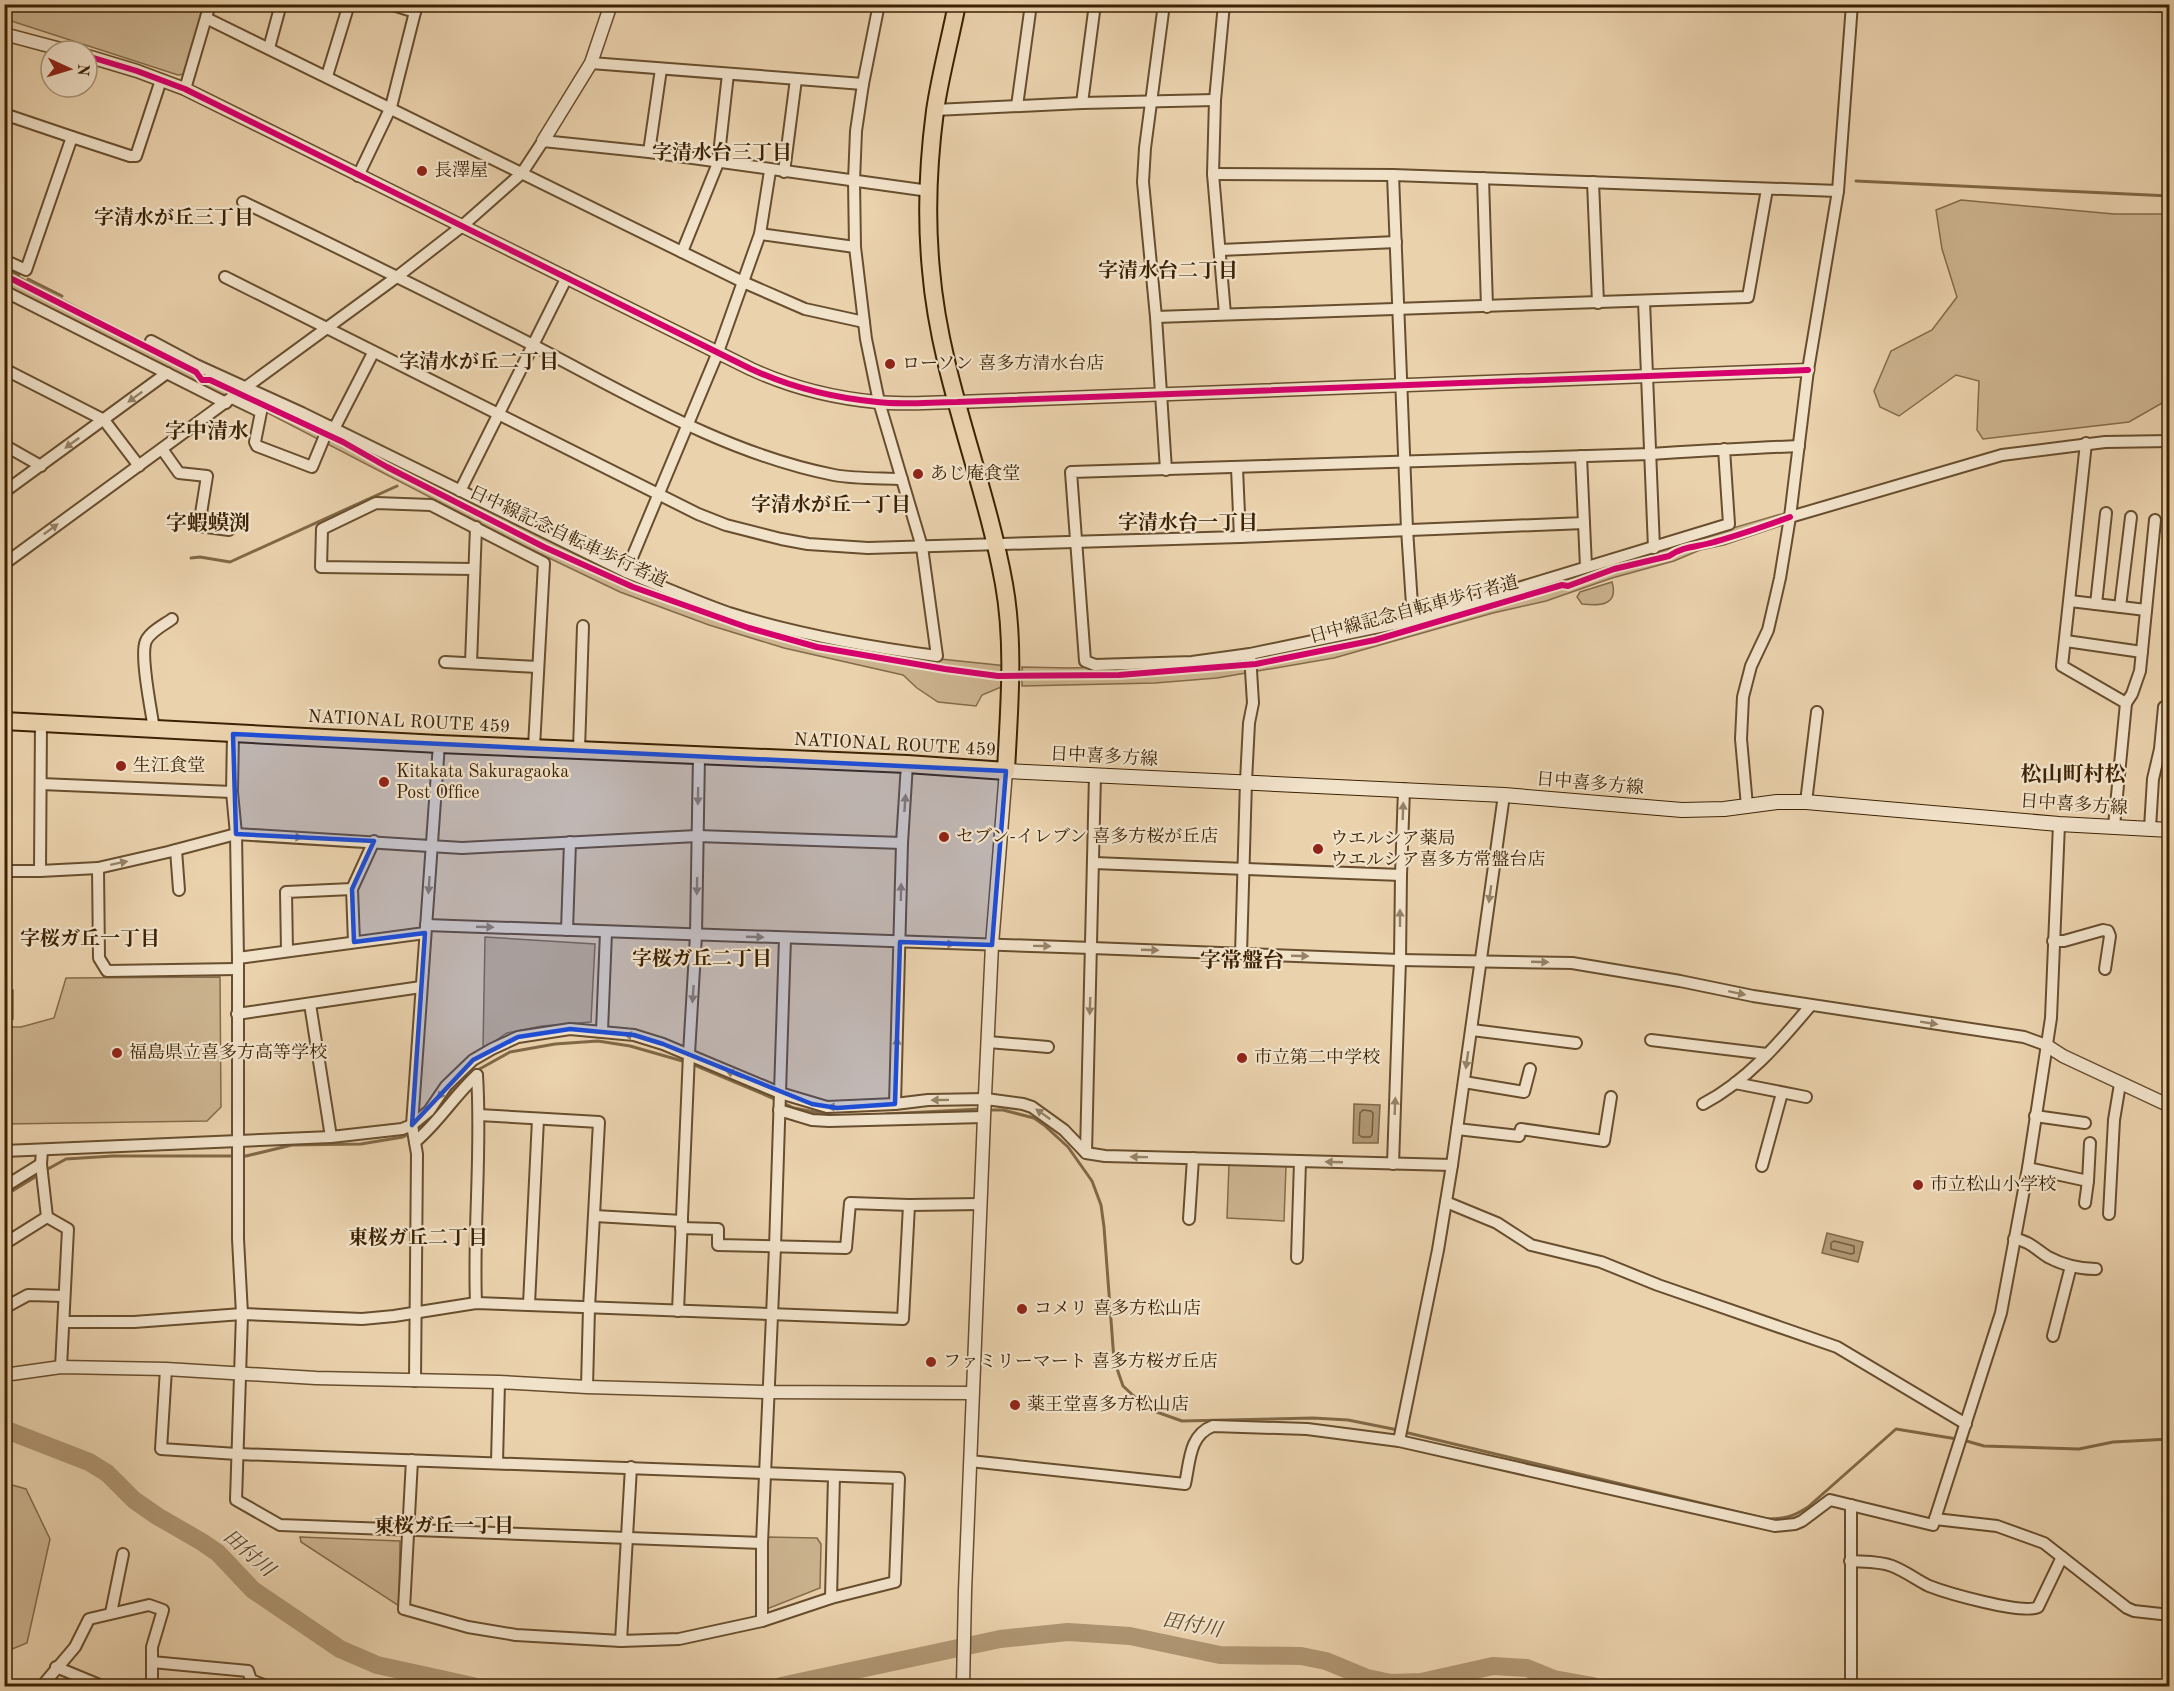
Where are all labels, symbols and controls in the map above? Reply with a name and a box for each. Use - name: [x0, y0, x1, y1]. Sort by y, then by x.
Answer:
- north arrow: [39, 39, 99, 99]
- text: N: [74, 63, 90, 77]
- district label: 字清水台三丁目: [652, 141, 792, 164]
- place label: 長澤屋: [434, 160, 488, 180]
- marker: 長澤屋: [415, 164, 429, 178]
- district label: 字清水が丘三丁目: [94, 206, 254, 229]
- district label: 字清水台二丁目: [1098, 259, 1238, 282]
- district label: 字清水が丘二丁目: [399, 350, 559, 373]
- place label: ローソン 喜多方清水台店: [902, 353, 1104, 373]
- marker: ローソン 喜多方清水台店: [883, 357, 897, 371]
- one-way arrow: [128, 390, 143, 402]
- district label: 字中清水: [165, 419, 249, 443]
- one-way arrow: [65, 437, 81, 449]
- place label: あじ庵食堂: [930, 463, 1020, 483]
- marker: あじ庵食堂: [911, 467, 925, 481]
- street label: 日中線記念自転車歩行者道: [466, 481, 671, 591]
- district label: 字清水が丘一丁目: [751, 493, 911, 516]
- district label: 字清水台一丁目: [1118, 511, 1258, 534]
- district label: 字蝦蟆渕: [166, 512, 250, 535]
- one-way arrow: [44, 524, 59, 536]
- street label: 日中線記念自転車歩行者道: [1307, 571, 1521, 647]
- street label: NATIONAL ROUTE 459: [307, 708, 511, 736]
- street label: NATIONAL ROUTE 459: [793, 731, 997, 759]
- street label: 日中喜多方線: [1050, 743, 1159, 769]
- place label: 生江食堂: [133, 755, 205, 775]
- marker: 生江食堂: [114, 759, 128, 773]
- place label: Kitakata Sakuragaoka Post Office: [396, 763, 569, 802]
- district label: 松山町村松: [2021, 763, 2126, 786]
- street label: 日中喜多方線: [1535, 768, 1645, 798]
- marker: Kitakata Sakuragaoka Post Office: [377, 775, 391, 789]
- one-way arrow: [693, 786, 703, 805]
- street label: 日中喜多方線: [2020, 790, 2129, 818]
- one-way arrow: [900, 794, 909, 813]
- one-way arrow: [1399, 802, 1408, 821]
- place label: セブン-イレブン 喜多方桜が丘店: [956, 826, 1218, 846]
- place label: ウエルシア薬局 ウエルシア喜多方常盤台店: [1330, 828, 1546, 869]
- marker: セブン-イレブン 喜多方桜が丘店: [937, 830, 951, 844]
- one-way arrow: [285, 833, 304, 842]
- marker: ウエルシア薬局 ウエルシア喜多方常盤台店: [1311, 842, 1325, 856]
- one-way arrow: [110, 858, 129, 867]
- one-way arrow: [424, 876, 434, 895]
- one-way arrow: [692, 876, 702, 895]
- one-way arrow: [896, 883, 906, 902]
- one-way arrow: [1486, 885, 1495, 904]
- one-way arrow: [1395, 908, 1405, 927]
- one-way arrow: [475, 923, 494, 932]
- district label: 字桜ガ丘一丁目: [20, 928, 160, 950]
- one-way arrow: [745, 933, 764, 942]
- one-way arrow: [937, 939, 956, 949]
- one-way arrow: [1033, 942, 1052, 951]
- one-way arrow: [1141, 945, 1160, 955]
- district label: 字桜ガ丘二丁目: [632, 948, 772, 970]
- district label: 字常盤台: [1200, 949, 1284, 972]
- one-way arrow: [1290, 952, 1309, 961]
- one-way arrow: [1530, 957, 1549, 967]
- one-way arrow: [688, 984, 697, 1003]
- one-way arrow: [1728, 989, 1747, 998]
- one-way arrow: [1085, 997, 1095, 1016]
- one-way arrow: [1920, 1019, 1939, 1028]
- one-way arrow: [623, 1031, 642, 1040]
- one-way arrow: [892, 1036, 901, 1055]
- place label: 福島県立喜多方高等学校: [129, 1042, 327, 1062]
- marker: 福島県立喜多方高等学校: [110, 1046, 124, 1060]
- place label: 市立第二中学校: [1254, 1047, 1380, 1067]
- one-way arrow: [1463, 1050, 1472, 1069]
- marker: 市立第二中学校: [1235, 1051, 1249, 1065]
- one-way arrow: [725, 1069, 743, 1079]
- one-way arrow: [437, 1084, 449, 1099]
- one-way arrow: [931, 1095, 950, 1105]
- one-way arrow: [1390, 1096, 1399, 1115]
- one-way arrow: [827, 1102, 846, 1111]
- one-way arrow: [1035, 1108, 1051, 1120]
- one-way arrow: [1130, 1152, 1149, 1162]
- one-way arrow: [1325, 1158, 1344, 1167]
- place label: 市立松山小学校: [1930, 1174, 2056, 1194]
- marker: 市立松山小学校: [1911, 1178, 1925, 1192]
- district label: 東桜ガ丘二丁目: [348, 1227, 488, 1249]
- place label: コメリ 喜多方松山店: [1034, 1298, 1201, 1318]
- marker: コメリ 喜多方松山店: [1015, 1302, 1029, 1316]
- place label: ファミリーマート 喜多方桜ガ丘店: [943, 1351, 1218, 1371]
- marker: ファミリーマート 喜多方桜ガ丘店: [924, 1355, 938, 1369]
- place label: 薬王堂喜多方松山店: [1027, 1394, 1189, 1414]
- marker: 薬王堂喜多方松山店: [1008, 1398, 1022, 1412]
- district label: 東桜ガ丘一丁目: [374, 1515, 514, 1537]
- water label: 田付川: [219, 1525, 280, 1583]
- water label: 田付川: [1161, 1608, 1226, 1642]

